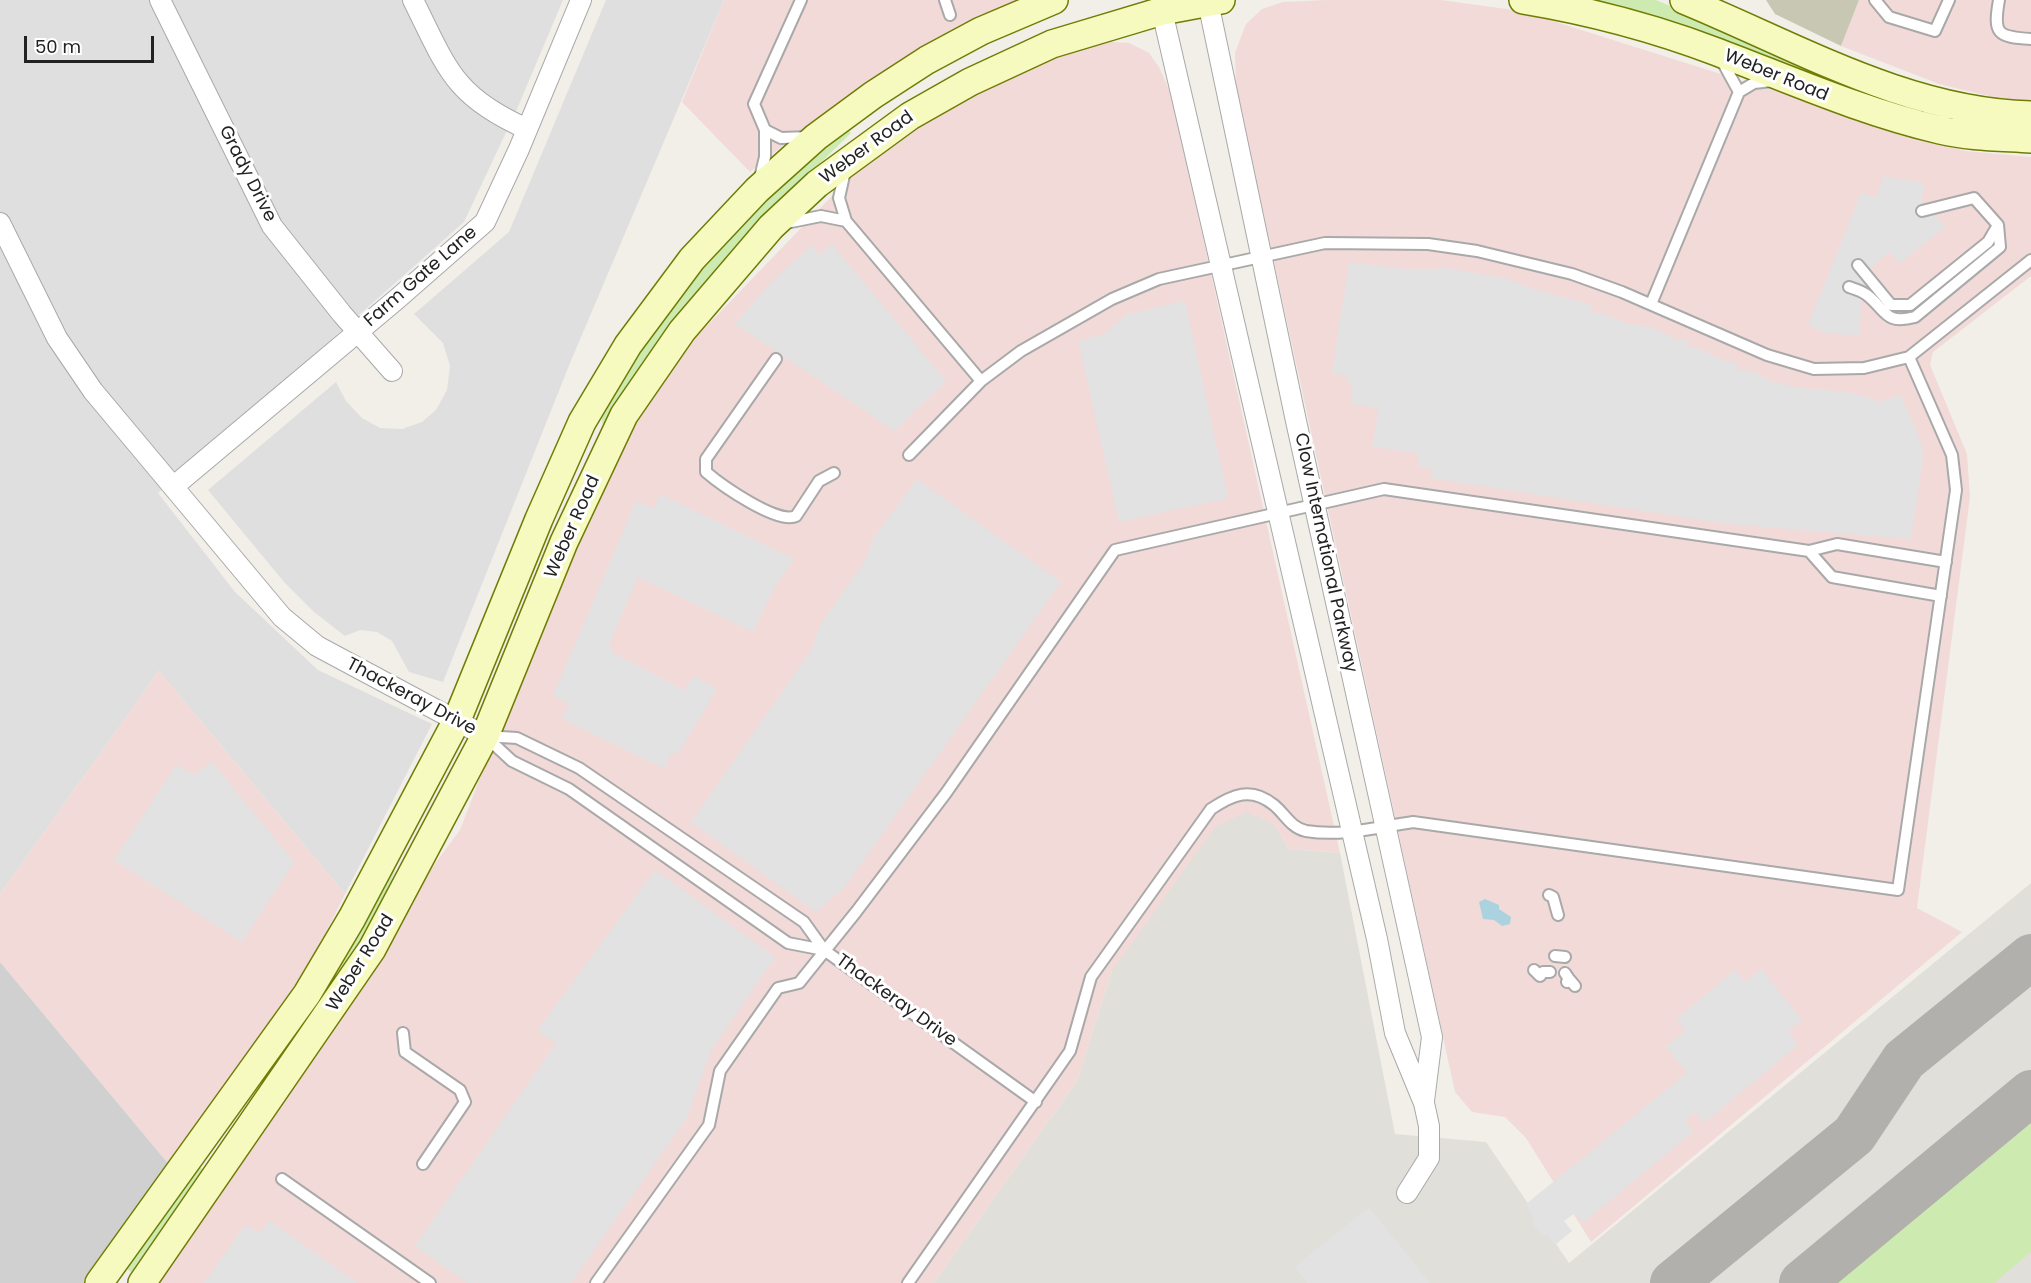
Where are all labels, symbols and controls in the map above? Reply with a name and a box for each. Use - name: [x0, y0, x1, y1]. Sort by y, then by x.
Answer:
- scale bar: [27, 24, 158, 62]
- text: 50 m: [35, 34, 81, 59]
- street label: Weber Road: [1721, 45, 1831, 107]
- street label: Weber Road: [816, 107, 918, 189]
- street label: Grady Drive: [214, 122, 280, 226]
- street label: Farm Gate Lane: [360, 222, 482, 332]
- street label: Clow International Parkway: [1289, 431, 1361, 675]
- street label: Weber Road: [541, 472, 605, 582]
- street label: Thackeray Drive: [342, 654, 480, 740]
- street label: Weber Road: [323, 910, 399, 1016]
- street label: Thackeray Drive: [832, 950, 960, 1052]

